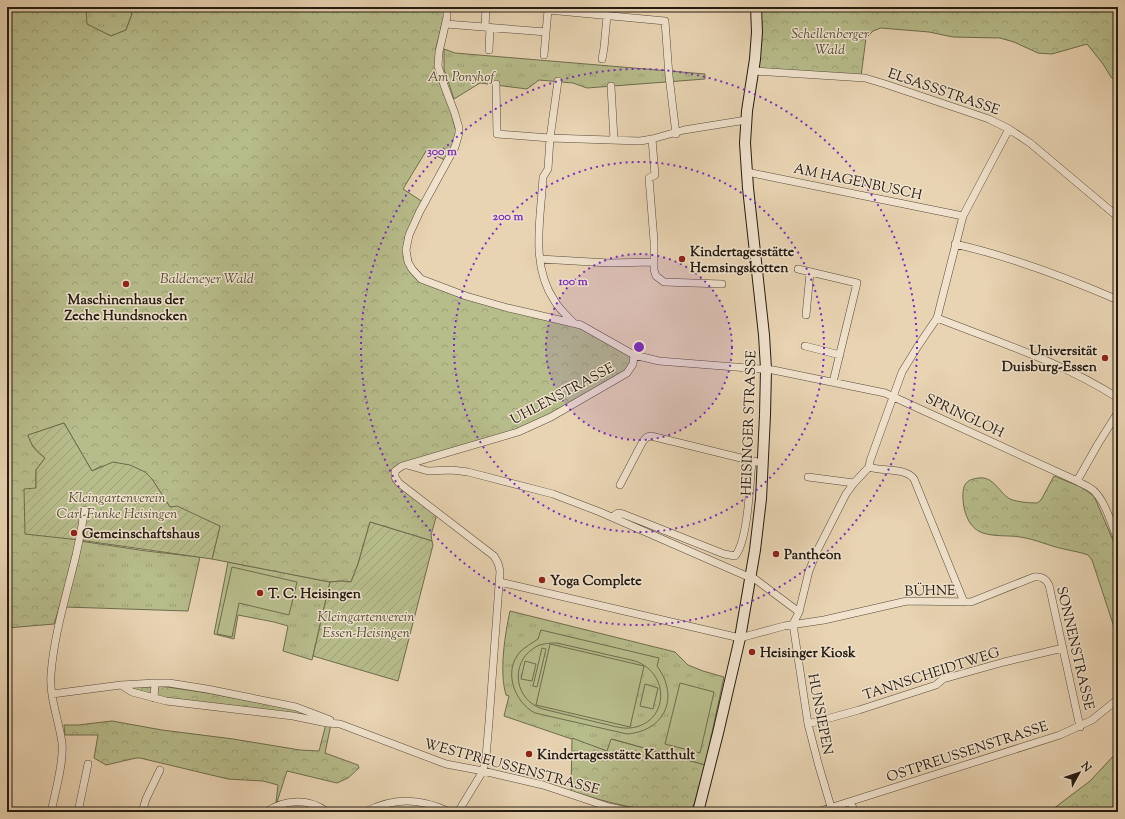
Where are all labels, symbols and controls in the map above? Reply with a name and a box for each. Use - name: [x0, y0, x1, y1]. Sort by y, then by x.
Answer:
- park label: Schellenberger Wald: [791, 25, 869, 61]
- street label: ELSASSSTRASSE: [885, 64, 1003, 122]
- park label: Am Ponyhof: [427, 68, 496, 88]
- text: 300 m: [427, 143, 457, 161]
- street label: AM HAGENBUSCH: [791, 160, 924, 206]
- text: 200 m: [493, 208, 523, 226]
- place label: Kindertagesstätte Hemsingskotten: [690, 243, 795, 279]
- marker: Kindertagesstätte Hemsingskotten: [677, 254, 687, 264]
- park label: Baldeneyer Wald: [160, 270, 254, 290]
- text: 100 m: [557, 273, 588, 291]
- marker: Maschinenhaus der Zeche Hundsnocken: [121, 279, 131, 289]
- place label: Maschinenhaus der Zeche Hundsnocken: [64, 291, 188, 327]
- centre of rings: [632, 340, 646, 354]
- place label: Universität Duisburg-Essen: [1002, 342, 1098, 378]
- street label: HEISINGER STRASSE: [737, 349, 763, 496]
- marker: Universität Duisburg-Essen: [1100, 353, 1110, 363]
- street label: UHLENSTRASSE: [507, 359, 619, 431]
- street label: SPRINGLOH: [921, 390, 1007, 444]
- park label: Kleingartenverein Carl-Funke Heisingen: [57, 489, 178, 525]
- place label: Gemeinschaftshaus: [82, 525, 200, 545]
- marker: Gemeinschaftshaus: [69, 528, 79, 538]
- place label: Pantheon: [784, 546, 842, 566]
- marker: Pantheon: [771, 549, 781, 559]
- place label: Yoga Complete: [550, 572, 642, 592]
- marker: Yoga Complete: [537, 575, 547, 585]
- street label: BÜHNE: [904, 581, 956, 602]
- place label: T. C. Heisingen: [268, 585, 362, 605]
- street label: SONNENSTRASSE: [1050, 585, 1098, 713]
- marker: T. C. Heisingen: [255, 588, 265, 598]
- park label: Kleingartenverein Essen-Heisingen: [317, 608, 415, 644]
- street label: TANNSCHEIDTWEG: [861, 643, 1003, 706]
- place label: Heisinger Kiosk: [760, 644, 856, 664]
- marker: Heisinger Kiosk: [747, 647, 757, 657]
- street label: HUNSIEPEN: [801, 672, 837, 757]
- street label: OSTPREUSSENSTRASSE: [884, 717, 1051, 788]
- street label: WESTPREUSSENSTRASSE: [422, 735, 602, 801]
- place label: Kindertagesstätte Katthult: [537, 746, 695, 766]
- marker: Kindertagesstätte Katthult: [524, 749, 534, 759]
- north arrow: [1059, 753, 1099, 793]
- text: N: [1076, 758, 1095, 776]

